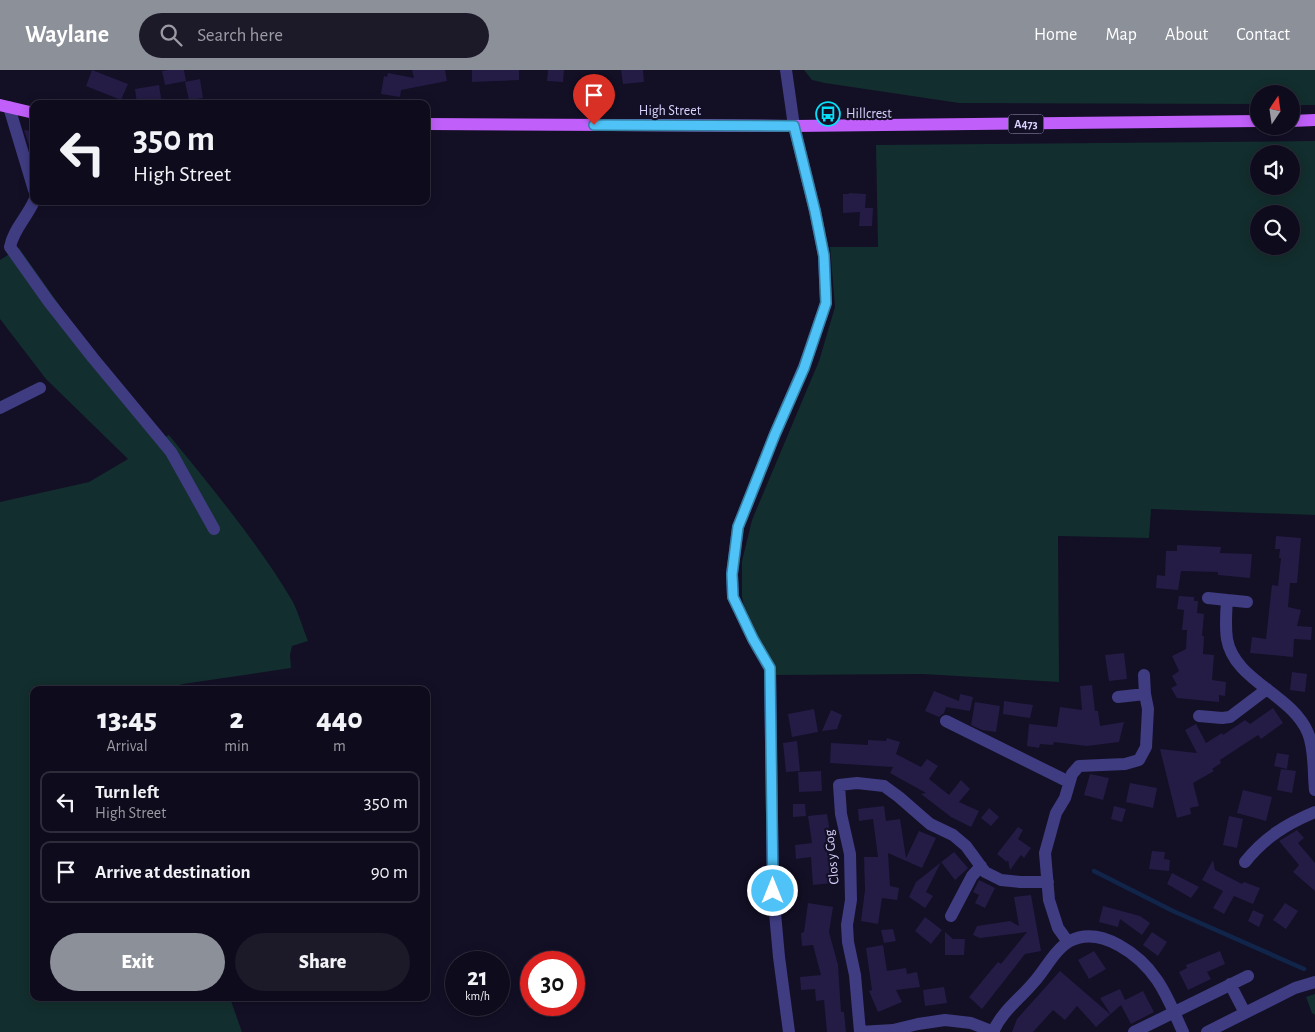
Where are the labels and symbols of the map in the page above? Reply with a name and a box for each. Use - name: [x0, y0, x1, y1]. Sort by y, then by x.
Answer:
- pin: [573, 74, 615, 125]
- north arrow: [1250, 85, 1300, 135]
- bus stop icon: Hillcrest: [815, 101, 841, 127]
- street label: High Street: [639, 104, 702, 118]
- place label: Hillcrest: [846, 107, 892, 121]
- road number: A473: [1008, 114, 1044, 134]
- street label: Clos y Gog: [822, 829, 842, 885]
- position arrow: [746, 864, 798, 916]
- speed limit sign: 30: [520, 951, 585, 1016]

